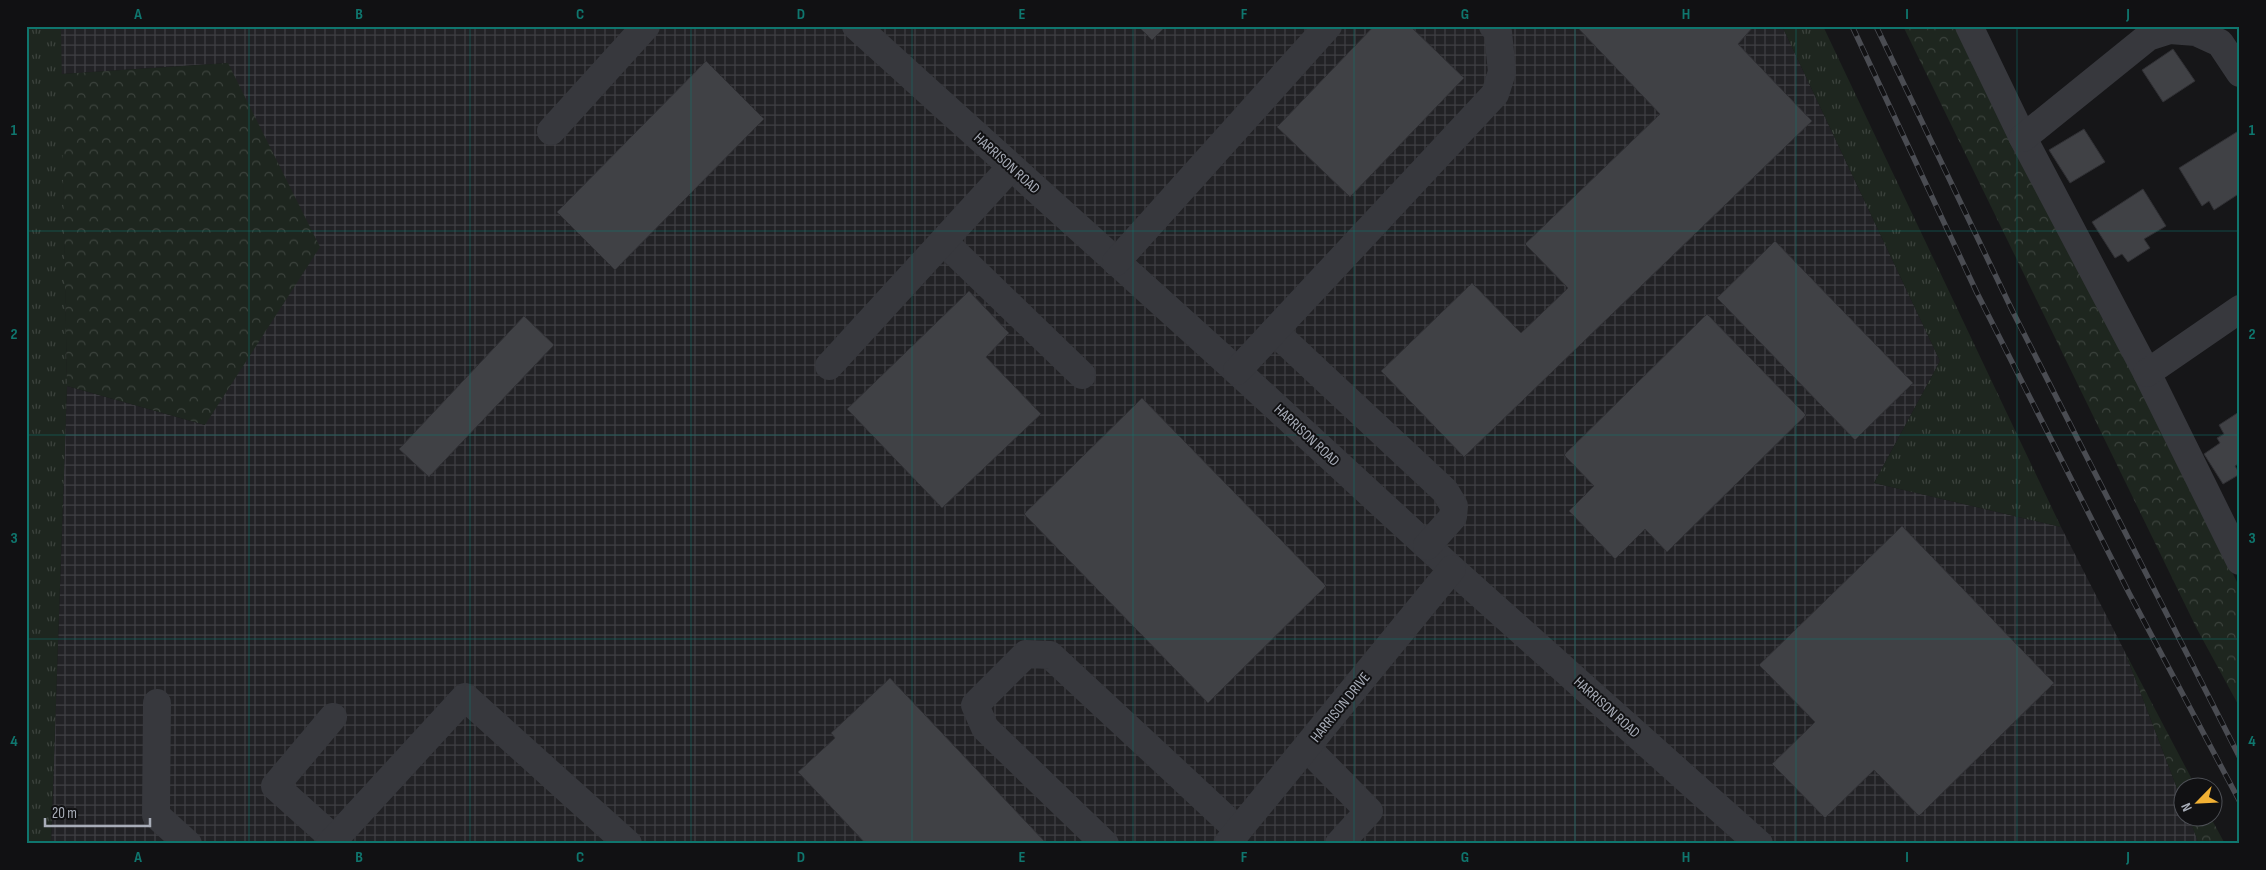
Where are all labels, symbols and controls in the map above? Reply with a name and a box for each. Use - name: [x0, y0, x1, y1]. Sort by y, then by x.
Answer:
- text: A: [133, 5, 142, 24]
- text: B: [355, 5, 363, 24]
- text: C: [576, 5, 584, 24]
- text: D: [797, 5, 805, 24]
- text: E: [1019, 5, 1026, 24]
- text: F: [1241, 5, 1248, 24]
- text: G: [1461, 5, 1469, 24]
- text: H: [1682, 5, 1690, 24]
- text: I: [1905, 5, 1909, 24]
- text: J: [2125, 5, 2130, 24]
- text: 1: [11, 121, 18, 140]
- text: 1: [2249, 121, 2256, 140]
- street label: HARRISON ROAD: [970, 129, 1044, 198]
- text: 2: [10, 325, 18, 344]
- text: 2: [2248, 325, 2256, 344]
- street label: HARRISON ROAD: [1270, 400, 1343, 471]
- text: 3: [10, 529, 18, 548]
- text: 3: [2248, 529, 2256, 548]
- street label: HARRISON DRIVE: [1306, 668, 1375, 746]
- street label: HARRISON ROAD: [1570, 673, 1644, 742]
- text: 4: [10, 732, 18, 751]
- text: 4: [2248, 732, 2256, 751]
- north arrow: [2174, 778, 2224, 828]
- scale bar: [45, 795, 150, 827]
- text: N: [2177, 800, 2196, 814]
- text: 20 m: [52, 804, 77, 823]
- text: A: [133, 848, 142, 867]
- text: B: [355, 848, 363, 867]
- text: C: [576, 848, 584, 867]
- text: D: [797, 848, 805, 867]
- text: E: [1019, 848, 1026, 867]
- text: F: [1241, 848, 1248, 867]
- text: G: [1461, 848, 1469, 867]
- text: H: [1682, 848, 1690, 867]
- text: I: [1905, 848, 1909, 867]
- text: J: [2125, 848, 2130, 867]

